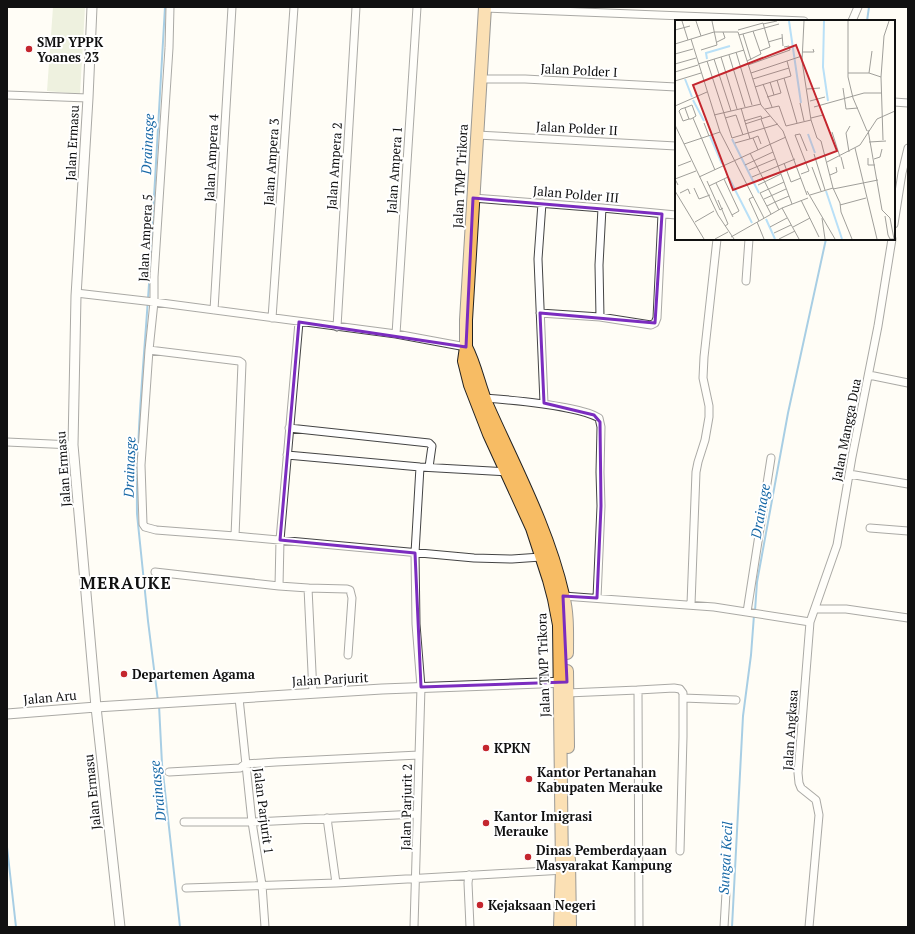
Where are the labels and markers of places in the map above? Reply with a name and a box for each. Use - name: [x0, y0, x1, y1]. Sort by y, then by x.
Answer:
- place label: SMP YPPK Yoanes 23: [37, 33, 104, 66]
- marker: SMP YPPK Yoanes 23: [24, 44, 34, 54]
- place label: Departemen Agama: [132, 665, 256, 683]
- marker: Departemen Agama: [119, 669, 129, 679]
- place label: KPKN: [494, 739, 531, 757]
- marker: KPKN: [481, 743, 491, 753]
- place label: Kantor Pertanahan Kabupaten Merauke: [537, 763, 663, 796]
- marker: Kantor Pertanahan Kabupaten Merauke: [524, 774, 534, 784]
- place label: Kantor Imigrasi Merauke: [494, 807, 592, 840]
- marker: Kantor Imigrasi Merauke: [481, 818, 491, 828]
- place label: Dinas Pemberdayaan Masyarakat Kampung: [536, 841, 673, 874]
- marker: Dinas Pemberdayaan Masyarakat Kampung: [523, 852, 533, 862]
- place label: Kejaksaan Negeri: [488, 896, 596, 914]
- marker: Kejaksaan Negeri: [475, 900, 485, 910]

